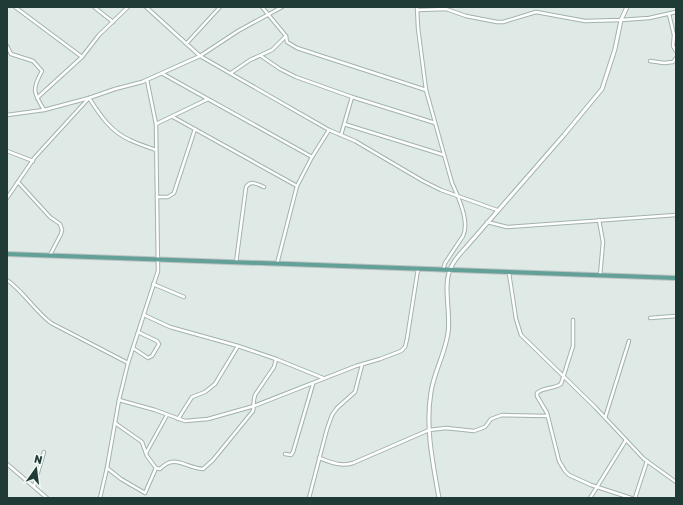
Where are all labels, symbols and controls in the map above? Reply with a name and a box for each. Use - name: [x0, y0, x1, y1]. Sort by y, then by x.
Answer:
- north arrow: [16, 449, 56, 489]
- text: N: [33, 453, 44, 467]

